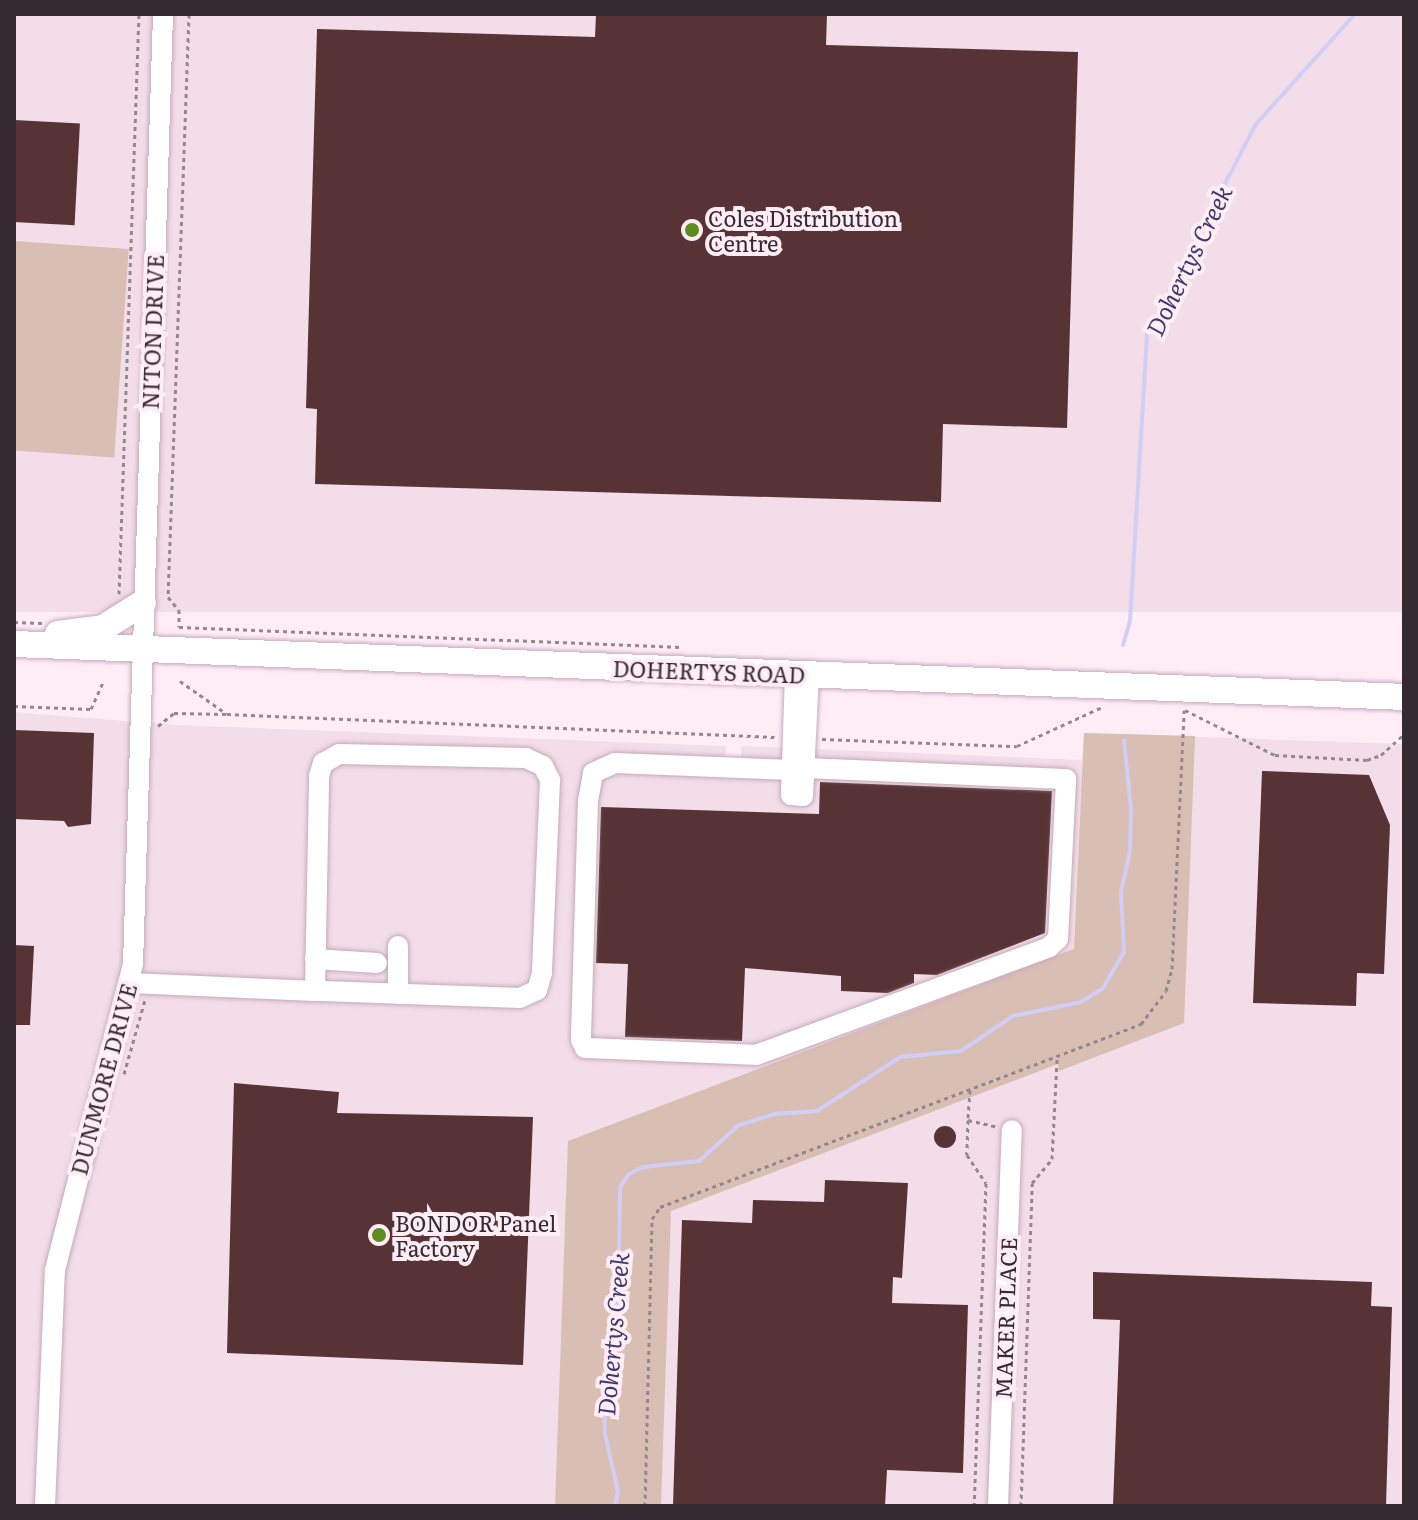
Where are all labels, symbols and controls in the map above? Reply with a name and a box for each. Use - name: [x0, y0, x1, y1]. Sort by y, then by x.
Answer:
- water label: Dohertys Creek: [1139, 180, 1237, 340]
- place label: Coles Distribution Centre: [708, 204, 898, 256]
- marker: Coles Distribution Centre: [683, 221, 701, 239]
- street label: NITON DRIVE: [136, 254, 168, 410]
- street label: DOHERTYS ROAD: [612, 654, 806, 688]
- street label: DUNMORE DRIVE: [65, 980, 141, 1178]
- place label: BONDOR Panel Factory: [395, 1209, 556, 1260]
- marker: BONDOR Panel Factory: [370, 1226, 388, 1244]
- street label: MAKER PLACE: [989, 1237, 1021, 1399]
- water label: Dohertys Creek: [591, 1251, 633, 1417]

